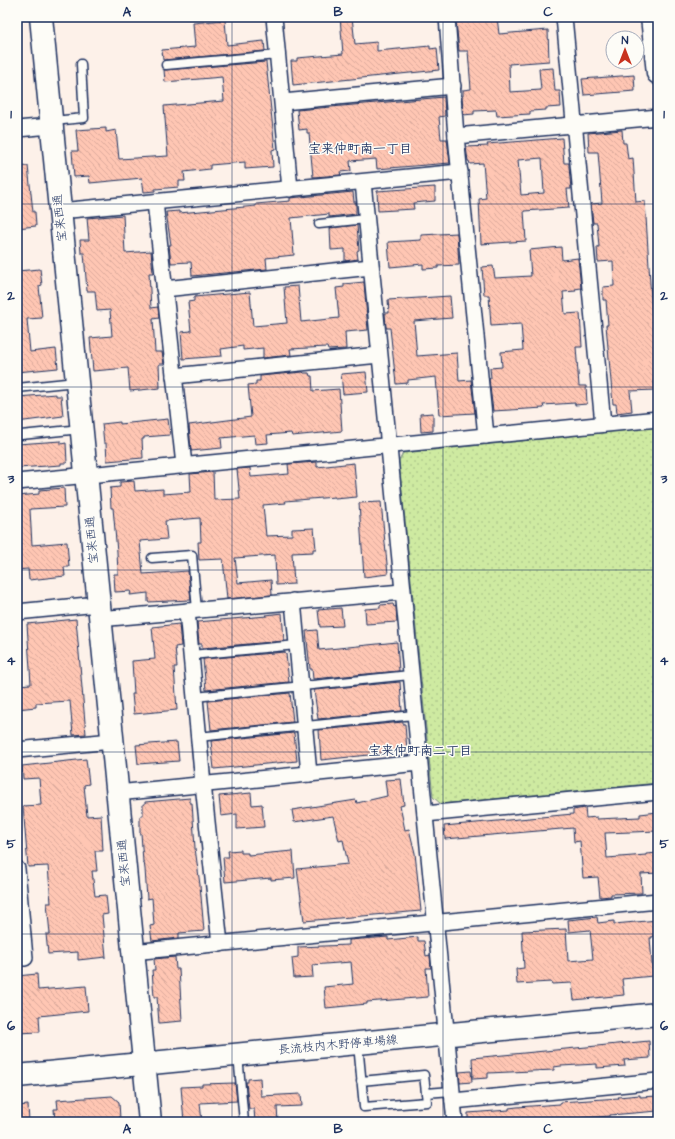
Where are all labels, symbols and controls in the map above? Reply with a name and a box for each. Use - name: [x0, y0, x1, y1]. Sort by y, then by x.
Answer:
- text: A: [123, 3, 132, 21]
- text: B: [333, 3, 343, 21]
- text: C: [543, 3, 553, 21]
- north arrow: [605, 30, 645, 70]
- text: N: [622, 33, 629, 48]
- text: 1: [10, 105, 12, 123]
- text: 1: [663, 105, 665, 123]
- district label: 宝来仲町南一丁目: [308, 140, 412, 158]
- street label: 宝来西通: [49, 193, 71, 243]
- text: 2: [6, 287, 15, 305]
- text: 2: [659, 287, 668, 305]
- text: 3: [7, 470, 15, 488]
- text: 3: [660, 470, 668, 488]
- street label: 宝来西通: [81, 515, 103, 565]
- text: 4: [7, 652, 16, 670]
- text: 4: [660, 652, 669, 670]
- district label: 宝来仲町南二丁目: [368, 742, 472, 760]
- text: 5: [6, 835, 16, 853]
- text: 5: [659, 835, 669, 853]
- street label: 宝来西通: [113, 838, 135, 888]
- text: 6: [7, 1017, 16, 1035]
- text: 6: [660, 1017, 669, 1035]
- street label: 長流枝内木野停車場線: [277, 1031, 399, 1059]
- text: A: [123, 1120, 132, 1138]
- text: B: [333, 1120, 343, 1138]
- text: C: [543, 1120, 553, 1138]

